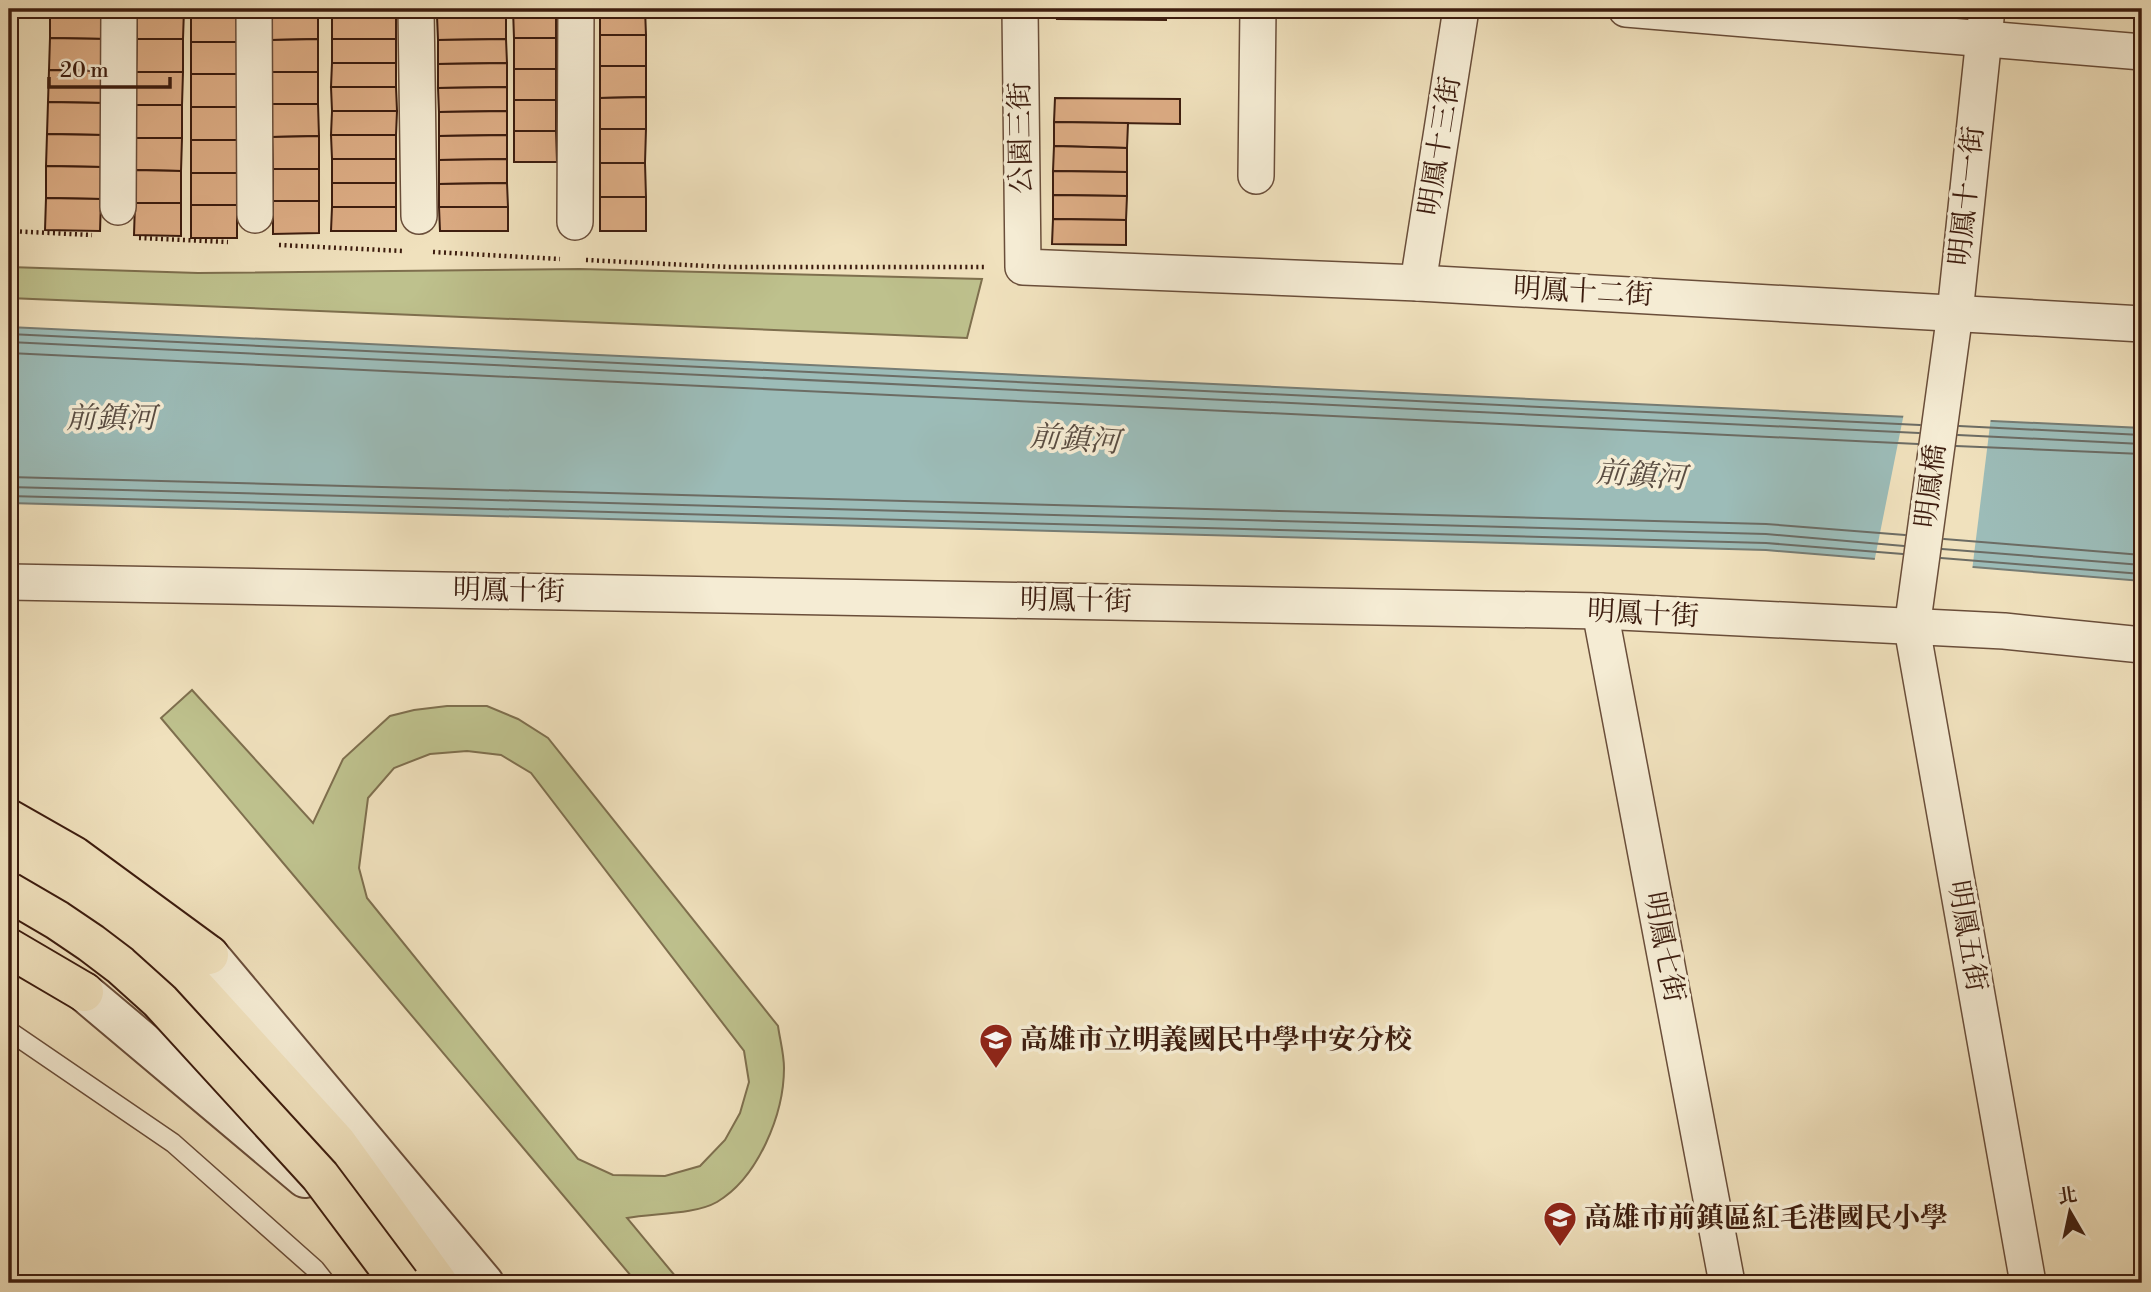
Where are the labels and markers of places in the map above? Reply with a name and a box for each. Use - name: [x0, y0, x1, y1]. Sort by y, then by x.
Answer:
- school or university icon: 高雄市立明義國民中學中安分校: [977, 1021, 1015, 1070]
- place label: 高雄市立明義國民中學中安分校: [1020, 1023, 1412, 1058]
- school or university icon: 高雄市前鎮區紅毛港國民小學: [1541, 1199, 1579, 1248]
- place label: 高雄市前鎮區紅毛港國民小學: [1584, 1201, 1948, 1236]

